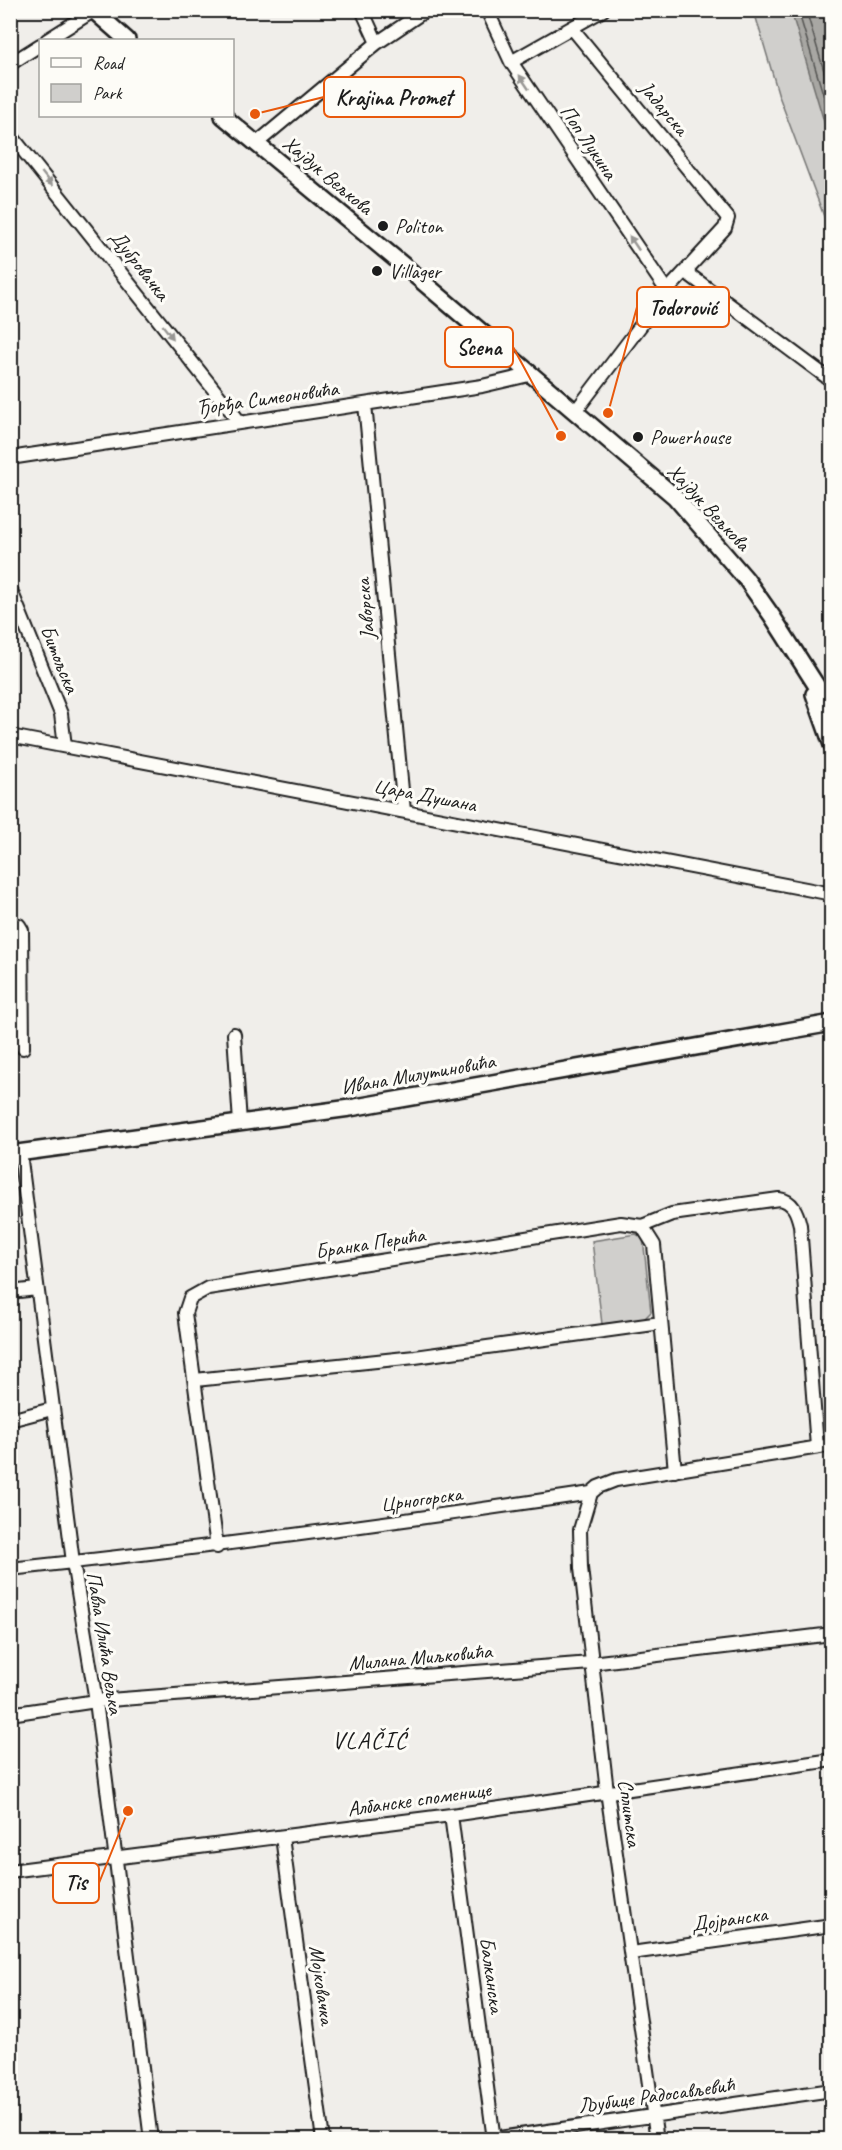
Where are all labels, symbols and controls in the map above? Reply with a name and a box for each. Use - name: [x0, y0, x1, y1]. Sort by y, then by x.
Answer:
- legend: [39, 39, 234, 117]
- text: Road: [93, 52, 126, 74]
- one-way arrow: [518, 75, 530, 91]
- street label: Јадарска: [633, 75, 696, 142]
- callout: Krajina Promet: [324, 77, 465, 117]
- text: Park: [93, 82, 123, 104]
- text: Krajina Promet: [336, 84, 456, 112]
- street label: Поп Лукина: [555, 100, 624, 186]
- street label: Хајдук Вељкова: [278, 130, 380, 221]
- one-way arrow: [40, 172, 52, 187]
- place label: Politon: [395, 213, 444, 239]
- marker: Politon: [376, 219, 390, 233]
- street label: Дубровачка: [104, 224, 177, 307]
- one-way arrow: [629, 235, 640, 251]
- place label: Villager: [389, 258, 443, 284]
- marker: Villager: [370, 264, 384, 278]
- callout: Todorović: [637, 287, 729, 327]
- text: Todorović: [649, 294, 720, 322]
- one-way arrow: [161, 324, 174, 339]
- callout: Scena: [445, 327, 513, 367]
- text: Scena: [457, 334, 503, 362]
- street label: Ђорђа Симеоновића: [194, 375, 342, 422]
- place label: Powerhouse: [650, 424, 731, 450]
- marker: Powerhouse: [631, 430, 645, 444]
- street label: Хајдук Вељкова: [662, 458, 757, 557]
- street label: Јаворска: [349, 575, 381, 642]
- street label: Битољска: [35, 621, 86, 699]
- street label: Цара Душана: [371, 772, 480, 818]
- street label: Ивана Милутиновића: [339, 1047, 499, 1100]
- street label: Бранка Перића: [313, 1221, 428, 1264]
- street label: Црногорска: [379, 1480, 466, 1518]
- street label: Павла Илића Вељка: [81, 1570, 129, 1718]
- street label: Милана Миљковића: [347, 1638, 495, 1676]
- district label: VLAČIĆ: [332, 1725, 410, 1755]
- street label: Албанске споменице: [346, 1776, 494, 1822]
- street label: Сплитска: [612, 1778, 648, 1850]
- callout: Tis: [53, 1863, 99, 1903]
- text: Tis: [65, 1869, 89, 1897]
- street label: Дојранска: [689, 1901, 770, 1937]
- street label: Балканска: [474, 1935, 511, 2017]
- street label: Мојковачка: [304, 1944, 341, 2029]
- street label: Љубице Радосављевић: [576, 2071, 737, 2119]

